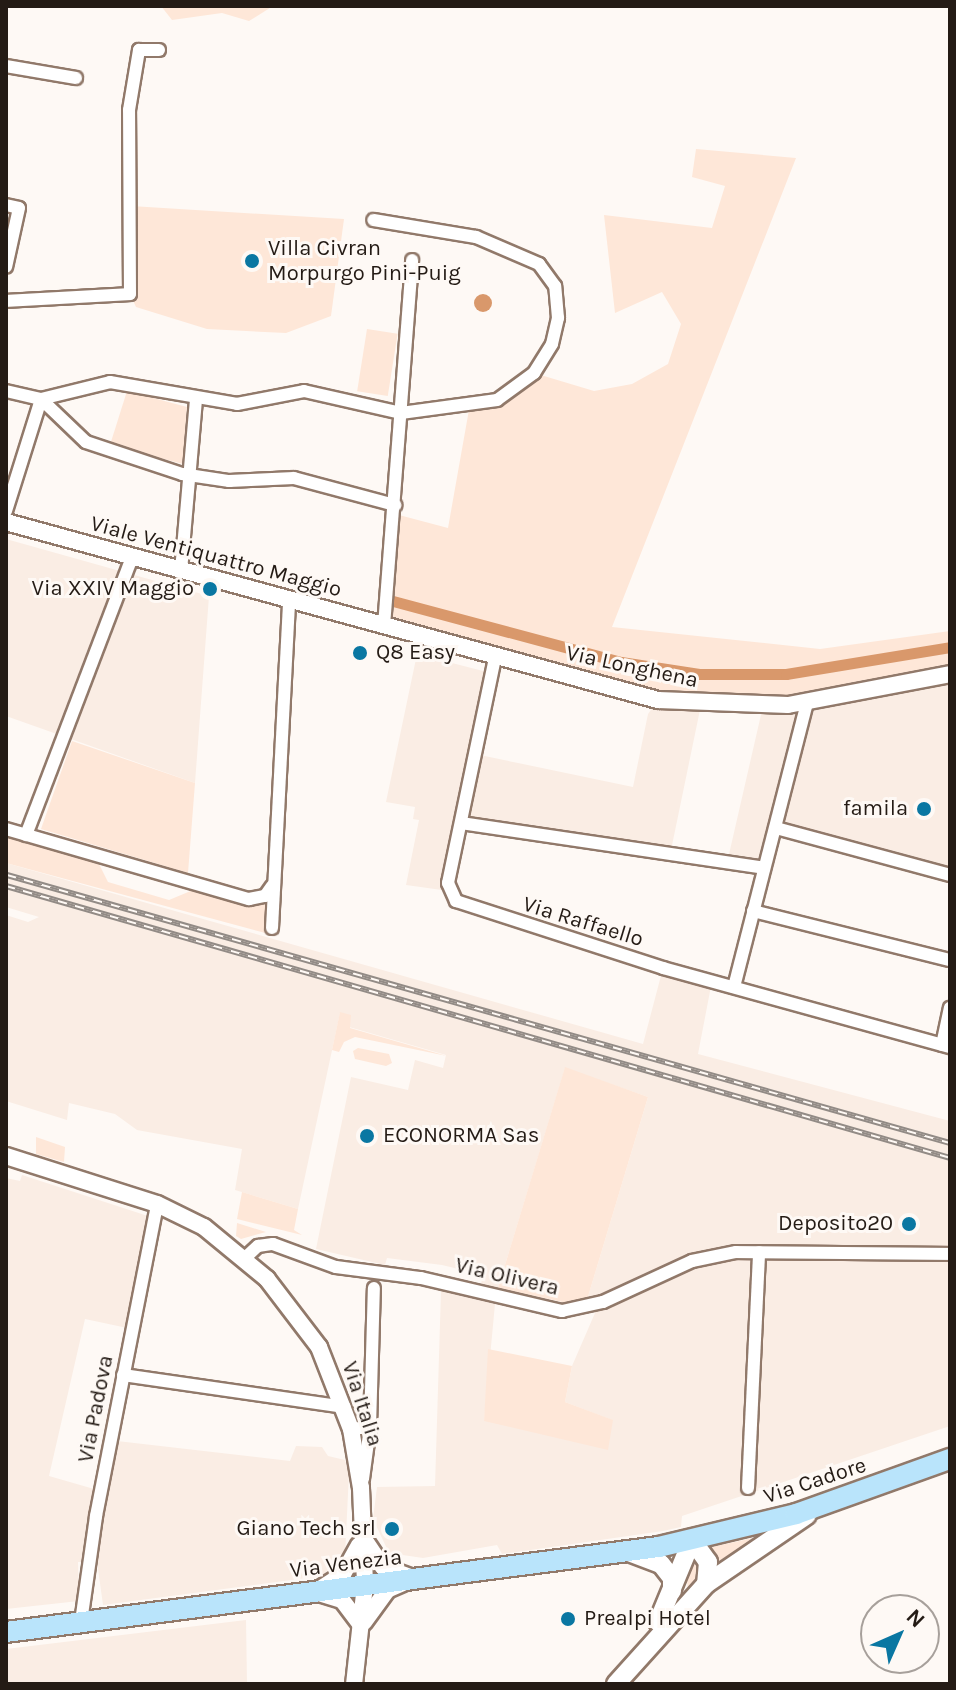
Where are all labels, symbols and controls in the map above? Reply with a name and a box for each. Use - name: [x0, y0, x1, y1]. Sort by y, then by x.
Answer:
- place label: Villa Civran Morpurgo Pini-Puig: [268, 235, 461, 286]
- marker: Villa Civran Morpurgo Pini-Puig: [243, 252, 261, 270]
- street label: Viale Ventiquattro Maggio: [87, 511, 345, 603]
- place label: Via XXIV Maggio: [32, 576, 194, 602]
- marker: Via XXIV Maggio: [201, 580, 219, 598]
- place label: Q8 Easy: [376, 640, 455, 666]
- street label: Via Longhena: [564, 640, 700, 694]
- marker: Q8 Easy: [351, 644, 369, 662]
- place label: famila: [843, 796, 908, 822]
- marker: famila: [915, 800, 933, 818]
- street label: Via Raffaello: [520, 891, 646, 953]
- place label: ECONORMA Sas: [383, 1123, 539, 1149]
- marker: ECONORMA Sas: [358, 1127, 376, 1145]
- place label: Deposito20: [778, 1211, 893, 1237]
- marker: Deposito20: [900, 1215, 918, 1233]
- street label: Via Olivera: [453, 1252, 561, 1302]
- street label: Via Padova: [73, 1353, 119, 1465]
- street label: Via Italia: [336, 1358, 388, 1450]
- street label: Via Cadore: [760, 1452, 870, 1510]
- place label: Giano Tech srl: [236, 1516, 376, 1542]
- marker: Giano Tech srl: [383, 1520, 401, 1538]
- street label: Via Venezia: [288, 1544, 404, 1584]
- north arrow: [860, 1594, 940, 1674]
- text: N: [901, 1604, 930, 1633]
- place label: Prealpi Hotel: [584, 1606, 711, 1632]
- marker: Prealpi Hotel: [559, 1610, 577, 1628]

